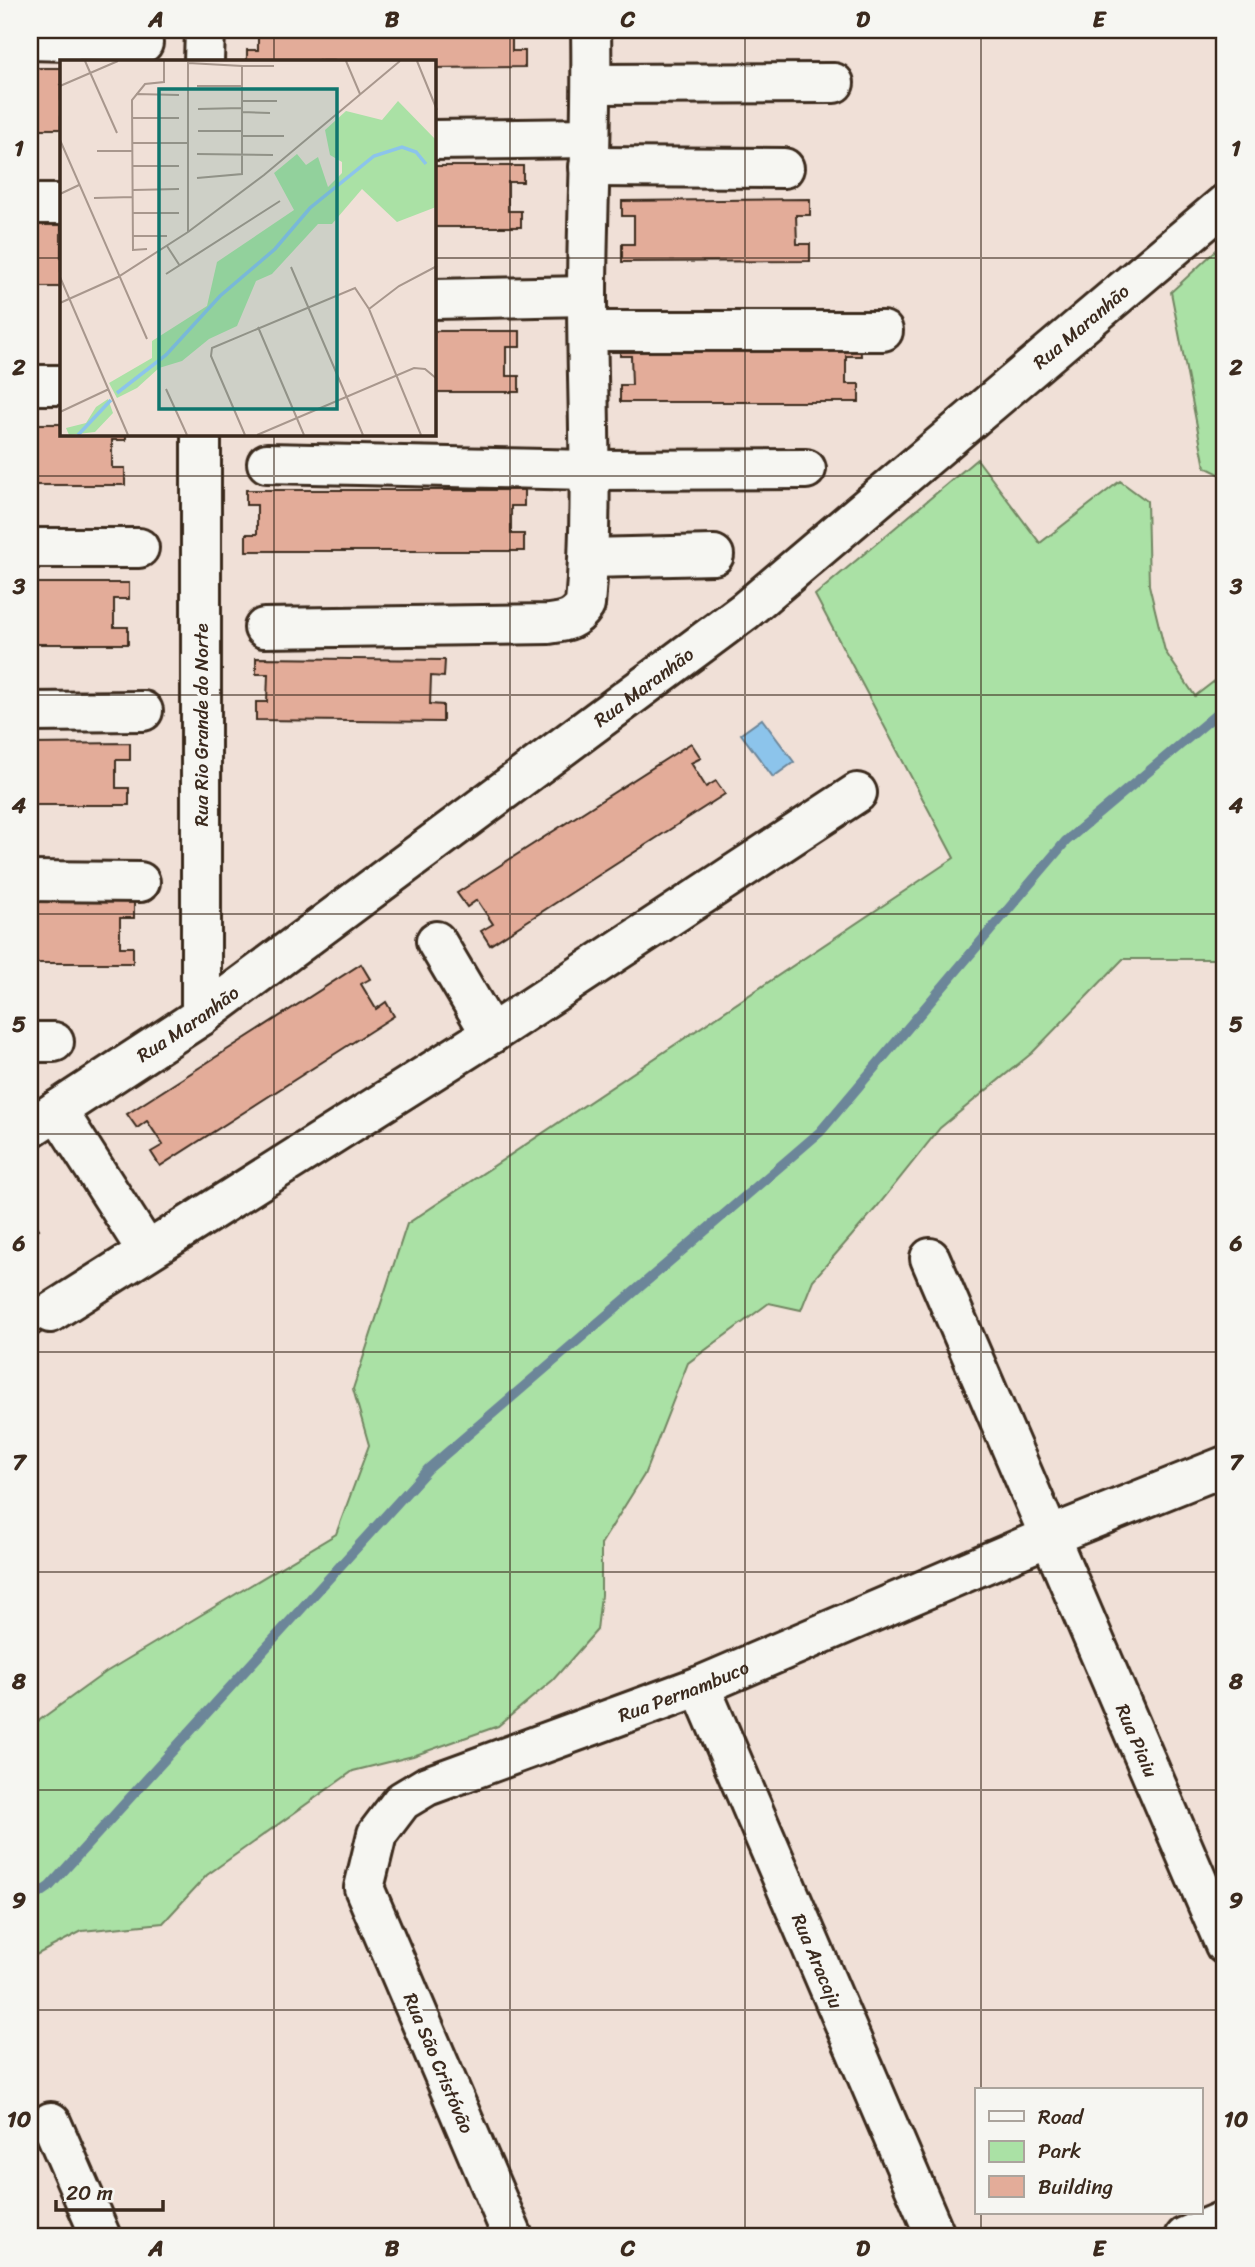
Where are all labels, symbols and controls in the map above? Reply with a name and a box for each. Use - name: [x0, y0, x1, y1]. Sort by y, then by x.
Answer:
- text: A: [147, 0, 164, 40]
- text: B: [385, 0, 400, 40]
- text: C: [620, 0, 636, 40]
- text: D: [856, 0, 871, 40]
- text: E: [1093, 0, 1108, 40]
- inset map: [60, 60, 436, 436]
- text: 1: [14, 128, 24, 169]
- text: 1: [1231, 128, 1241, 169]
- street label: Rua Maranhão: [1025, 275, 1137, 378]
- text: 2: [11, 347, 26, 388]
- text: 2: [1228, 347, 1243, 388]
- text: 3: [12, 566, 26, 607]
- text: 3: [1229, 566, 1243, 607]
- street label: Rua Rio Grande do Norte: [185, 623, 218, 827]
- street label: Rua Maranhão: [586, 638, 702, 736]
- text: 4: [11, 785, 27, 826]
- text: 4: [1228, 785, 1244, 826]
- street label: Rua Maranhão: [130, 977, 247, 1071]
- text: 5: [12, 1004, 26, 1045]
- text: 5: [1229, 1004, 1243, 1045]
- text: 6: [11, 1223, 26, 1264]
- text: 6: [1228, 1223, 1243, 1264]
- text: 7: [12, 1442, 27, 1483]
- text: 7: [1229, 1442, 1244, 1483]
- street label: Rua Pernambuco: [613, 1651, 754, 1732]
- text: 8: [11, 1661, 26, 1702]
- text: 8: [1228, 1661, 1243, 1702]
- street label: Rua Piaiu: [1106, 1698, 1167, 1783]
- text: 9: [12, 1880, 26, 1921]
- text: 9: [1229, 1880, 1243, 1921]
- street label: Rua Aracaju: [782, 1908, 852, 2014]
- street label: Rua São Cristóvão: [394, 1987, 483, 2139]
- legend: [975, 2088, 1202, 2214]
- text: Road: [1038, 2098, 1085, 2136]
- text: 10: [7, 2099, 32, 2140]
- text: 10: [1224, 2099, 1249, 2140]
- text: Park: [1038, 2132, 1081, 2170]
- text: Building: [1038, 2168, 1114, 2206]
- scale bar: [56, 2169, 163, 2213]
- text: 20 m: [66, 2174, 113, 2212]
- text: A: [147, 2228, 164, 2267]
- text: B: [385, 2228, 400, 2267]
- text: C: [620, 2228, 636, 2267]
- text: D: [856, 2228, 871, 2267]
- text: E: [1093, 2228, 1108, 2267]

